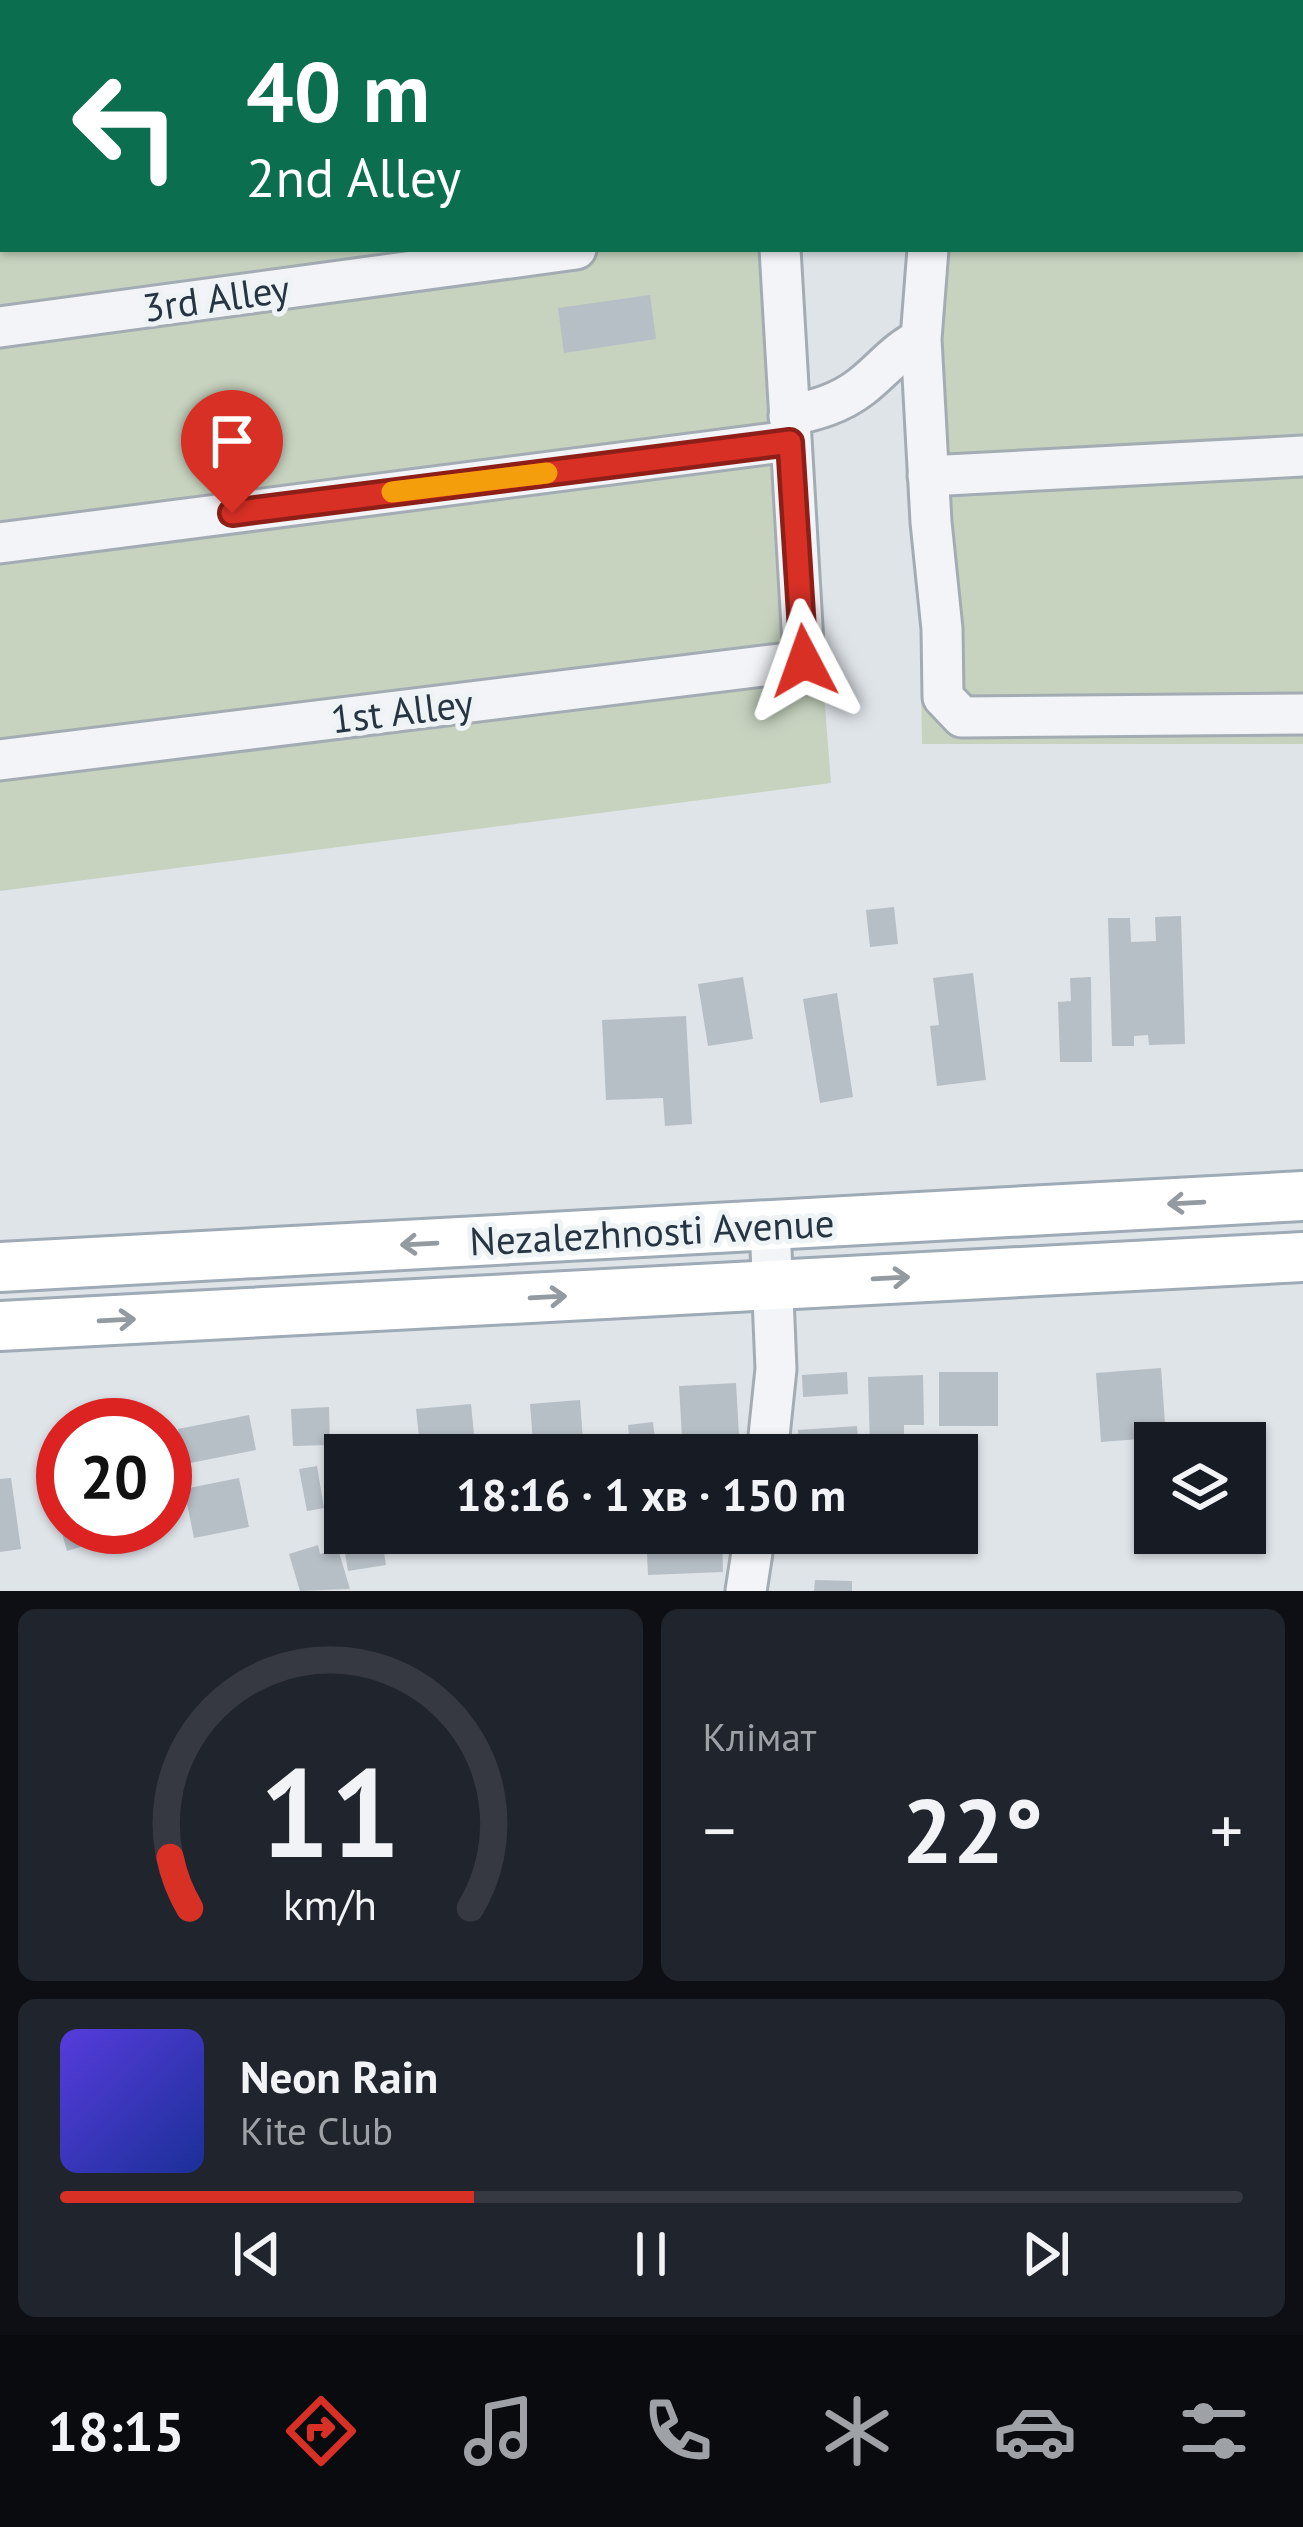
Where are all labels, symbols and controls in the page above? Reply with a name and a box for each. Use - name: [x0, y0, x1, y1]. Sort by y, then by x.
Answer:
- text: 40 m: [246, 36, 430, 145]
- icon: left: [48, 48, 204, 204]
- text: 2nd Alley: [246, 142, 461, 212]
- street label: 3rd Alley: [139, 262, 292, 333]
- pin: [181, 390, 283, 513]
- icon: arrive: [199, 408, 265, 474]
- position arrow: [741, 598, 867, 724]
- street label: 1st Alley: [328, 676, 476, 745]
- one-way arrow: [1167, 1191, 1206, 1214]
- street label: Nezalezhnosti Avenue: [468, 1196, 836, 1267]
- one-way arrow: [400, 1233, 439, 1256]
- one-way arrow: [871, 1266, 910, 1289]
- one-way arrow: [528, 1285, 567, 1308]
- one-way arrow: [97, 1308, 136, 1331]
- speed limit sign: 20: [36, 1398, 192, 1554]
- map controls: [1134, 1422, 1266, 1554]
- button: layers: [1134, 1422, 1266, 1554]
- text: 18:16 · 1 хв · 150 m: [456, 1465, 846, 1523]
- text: Клімат: [703, 1711, 816, 1762]
- text: 11: [259, 1730, 401, 1891]
- text: 22°: [902, 1771, 1043, 1888]
- text: −: [703, 1787, 736, 1872]
- text: +: [1210, 1787, 1243, 1872]
- text: km/h: [283, 1876, 377, 1932]
- text: Neon Rain: [240, 2047, 438, 2105]
- text: Kite Club: [240, 2105, 393, 2156]
- icon: previous: [224, 2221, 290, 2287]
- icon: pause: [618, 2221, 684, 2287]
- icon: next: [1013, 2221, 1079, 2287]
- icon: directions: [279, 2389, 363, 2473]
- icon: music: [457, 2389, 541, 2473]
- icon: phone: [636, 2389, 720, 2473]
- icon: climate: [815, 2389, 899, 2473]
- icon: car: [993, 2389, 1077, 2473]
- icon: filters: [1172, 2389, 1256, 2473]
- text: 18:15: [47, 2396, 184, 2466]

